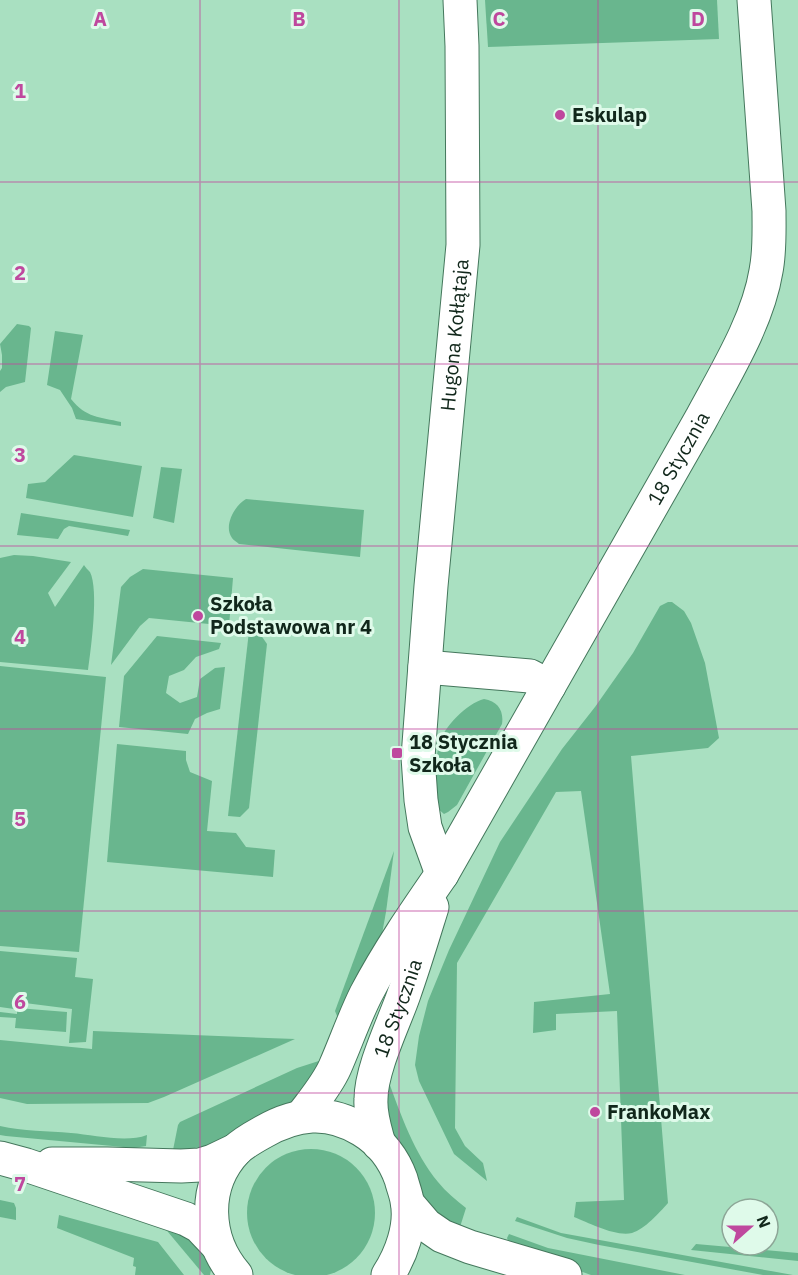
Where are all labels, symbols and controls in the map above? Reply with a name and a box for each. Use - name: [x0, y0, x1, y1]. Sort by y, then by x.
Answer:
- text: A: [93, 5, 107, 32]
- text: B: [292, 5, 306, 32]
- text: C: [492, 5, 506, 32]
- text: D: [691, 5, 705, 32]
- text: 1: [14, 77, 26, 104]
- place label: Eskulap: [572, 101, 647, 128]
- marker: Eskulap: [553, 108, 567, 122]
- street label: Hugona Kołłątaja: [433, 257, 475, 412]
- text: 2: [14, 259, 26, 286]
- street label: 18 Stycznia: [641, 406, 716, 510]
- text: 3: [14, 441, 26, 468]
- place label: Szkoła Podstawowa nr 4: [210, 590, 372, 640]
- marker: Szkoła Podstawowa nr 4: [191, 609, 205, 623]
- text: 4: [14, 623, 26, 650]
- place label: 18 Stycznia Szkoła: [409, 728, 518, 778]
- marker: 18 Stycznia Szkoła: [390, 746, 404, 760]
- text: 5: [14, 805, 26, 832]
- street label: 18 Stycznia: [367, 955, 428, 1061]
- text: 6: [14, 988, 26, 1015]
- place label: FrankoMax: [607, 1098, 710, 1125]
- marker: FrankoMax: [588, 1105, 602, 1119]
- text: 7: [14, 1170, 26, 1197]
- north arrow: [720, 1197, 780, 1257]
- text: N: [753, 1213, 775, 1231]

